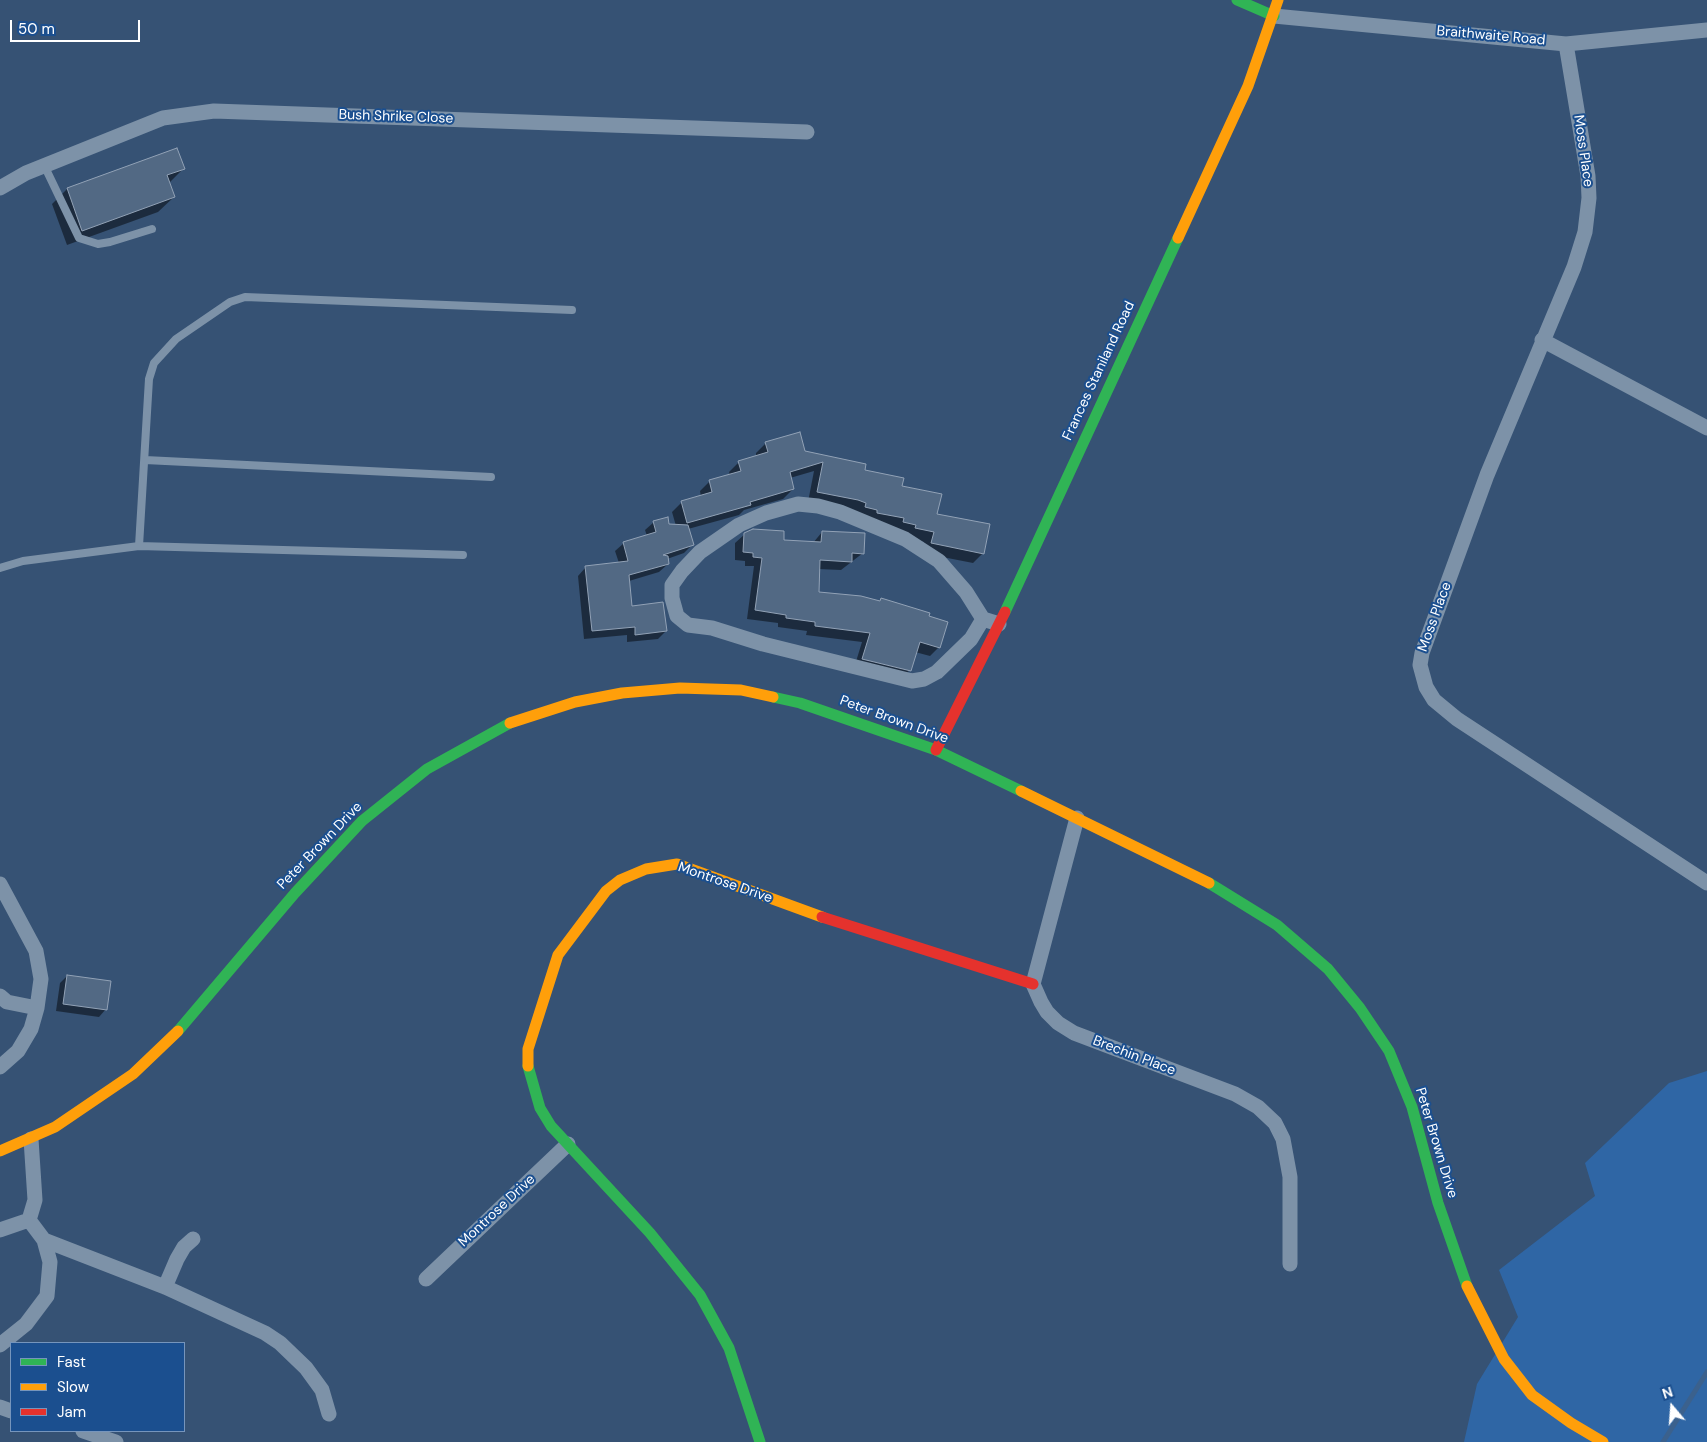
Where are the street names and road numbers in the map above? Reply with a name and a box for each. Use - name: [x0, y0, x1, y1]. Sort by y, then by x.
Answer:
- street label: Braithwaite Road: [1436, 23, 1546, 49]
- street label: Bush Shrike Close: [338, 107, 454, 127]
- street label: Moss Place: [1570, 114, 1596, 188]
- street label: Frances Staniland Road: [1059, 299, 1139, 443]
- street label: Moss Place: [1415, 580, 1455, 654]
- street label: Peter Brown Drive: [837, 693, 951, 747]
- street label: Peter Brown Drive: [274, 799, 366, 893]
- street label: Montrose Drive: [676, 859, 774, 907]
- street label: Brechin Place: [1090, 1033, 1178, 1079]
- street label: Peter Brown Drive: [1411, 1086, 1461, 1200]
- street label: Montrose Drive: [455, 1171, 539, 1251]

